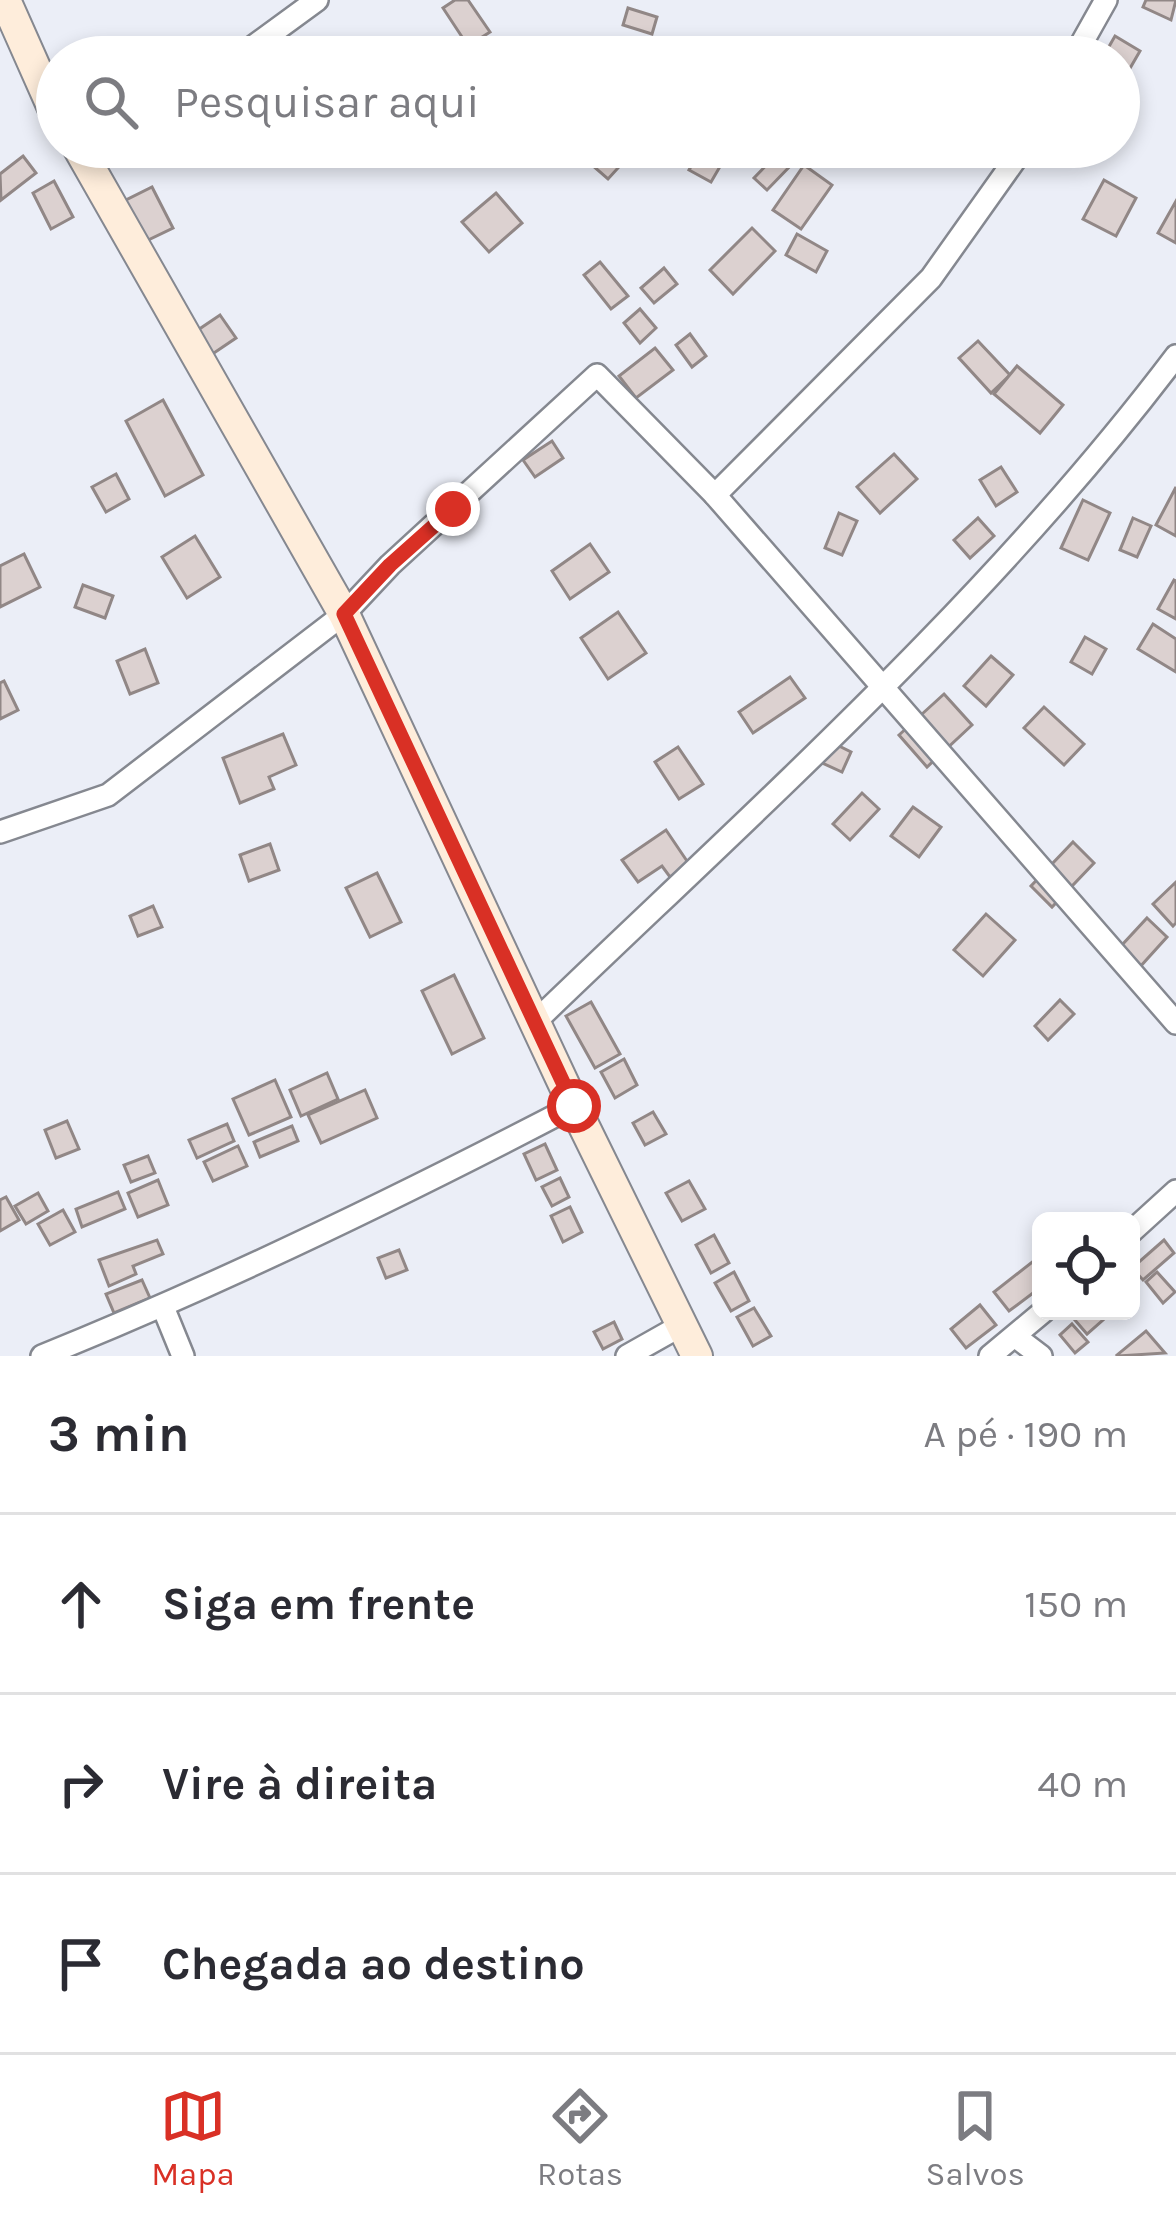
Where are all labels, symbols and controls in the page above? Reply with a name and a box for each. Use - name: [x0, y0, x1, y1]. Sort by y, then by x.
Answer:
- search box: [36, 36, 1140, 168]
- icon: search: [78, 69, 144, 135]
- text: Pesquisar aqui: [174, 76, 480, 128]
- route end: [426, 482, 480, 536]
- route start: [547, 1079, 601, 1133]
- map controls: [1032, 1212, 1140, 1320]
- button: locate: [1032, 1212, 1140, 1320]
- text: 3 min: [48, 1404, 190, 1464]
- text: A pé · 190 m: [924, 1411, 1128, 1457]
- icon: ahead: [48, 1571, 114, 1637]
- text: Siga em frente: [162, 1578, 475, 1630]
- text: 150 m: [1024, 1581, 1128, 1627]
- icon: right: [48, 1751, 114, 1817]
- text: Vire à direita: [162, 1758, 437, 1810]
- text: 40 m: [1037, 1761, 1128, 1807]
- icon: arrive: [48, 1931, 114, 1997]
- text: Chegada ao destino: [162, 1938, 585, 1990]
- tab: Mapa: [151, 2083, 235, 2193]
- tab: Rotas: [537, 2083, 623, 2193]
- tab: Salvos: [925, 2083, 1025, 2193]

